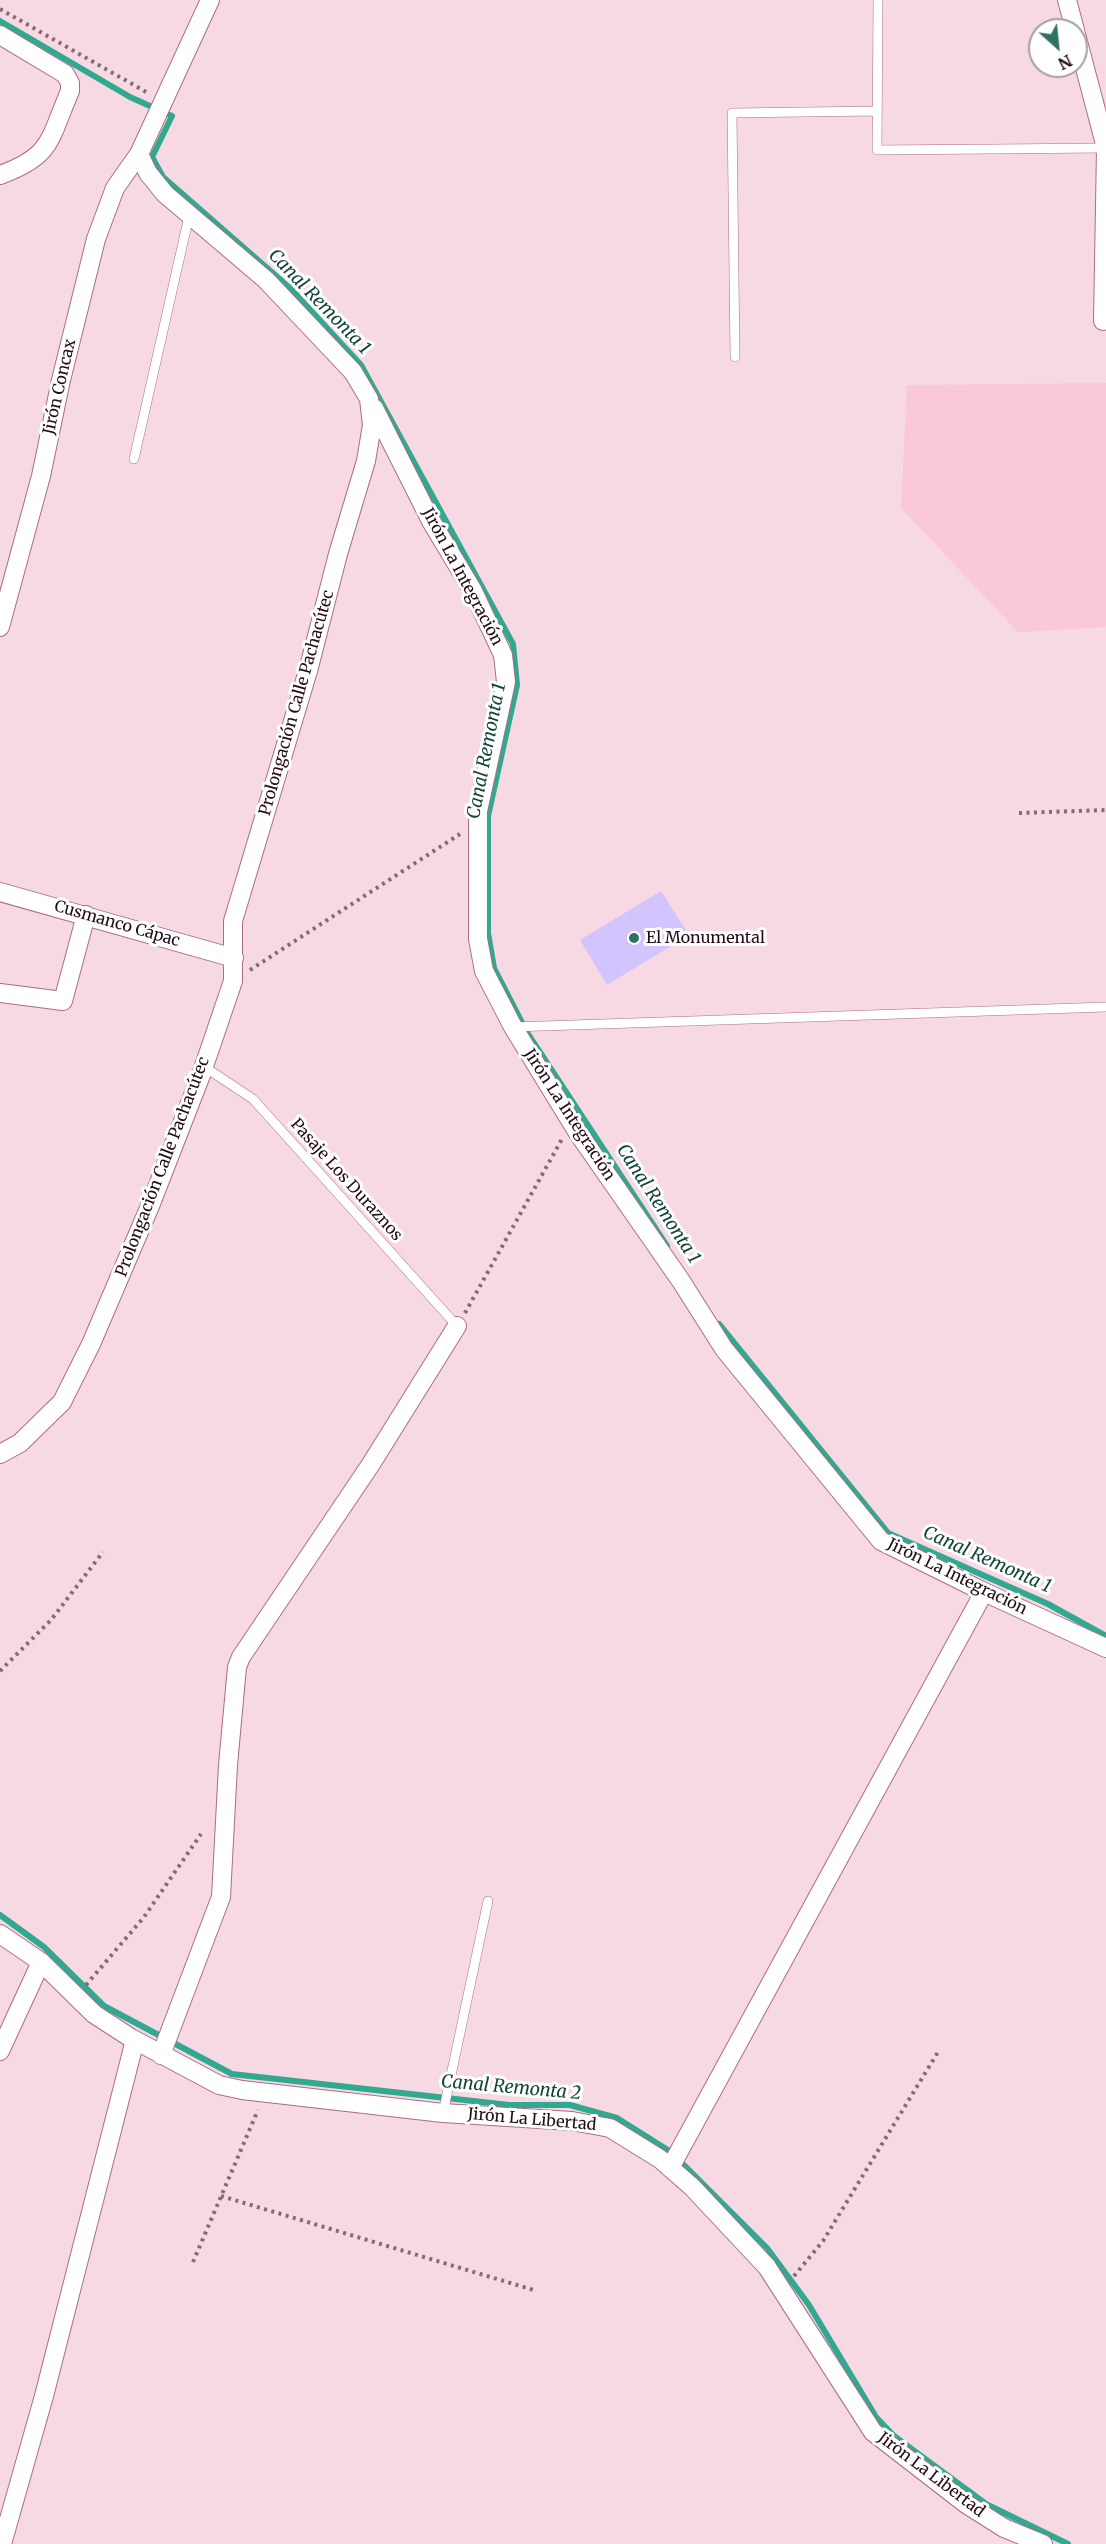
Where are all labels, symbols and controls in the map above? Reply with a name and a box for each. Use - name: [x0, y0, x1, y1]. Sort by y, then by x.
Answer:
- north arrow: [1028, 18, 1088, 78]
- text: N: [1055, 50, 1075, 74]
- water label: Canal Remonta 1: [263, 245, 375, 359]
- street label: Jirón Concax: [40, 337, 80, 437]
- street label: Jirón La Integración: [418, 505, 506, 649]
- street label: Prolongación Calle Pachacútec: [256, 588, 338, 818]
- water label: Canal Remonta 1: [463, 681, 511, 821]
- street label: Cusmanco Cápac: [52, 897, 182, 951]
- place label: El Monumental: [646, 928, 765, 948]
- marker: El Monumental: [627, 931, 641, 945]
- street label: Jirón La Integración: [519, 1046, 619, 1184]
- street label: Prolongación Calle Pachacútec: [112, 1054, 214, 1280]
- street label: Pasaje Los Duraznos: [286, 1115, 406, 1245]
- water label: Canal Remonta 1: [611, 1140, 705, 1268]
- water label: Canal Remonta 1: [920, 1522, 1054, 1598]
- street label: Jirón La Integración: [884, 1535, 1030, 1619]
- water label: Canal Remonta 2: [440, 2071, 582, 2105]
- street label: Jirón La Libertad: [467, 2105, 597, 2135]
- street label: Jirón La Libertad: [874, 2429, 988, 2521]

